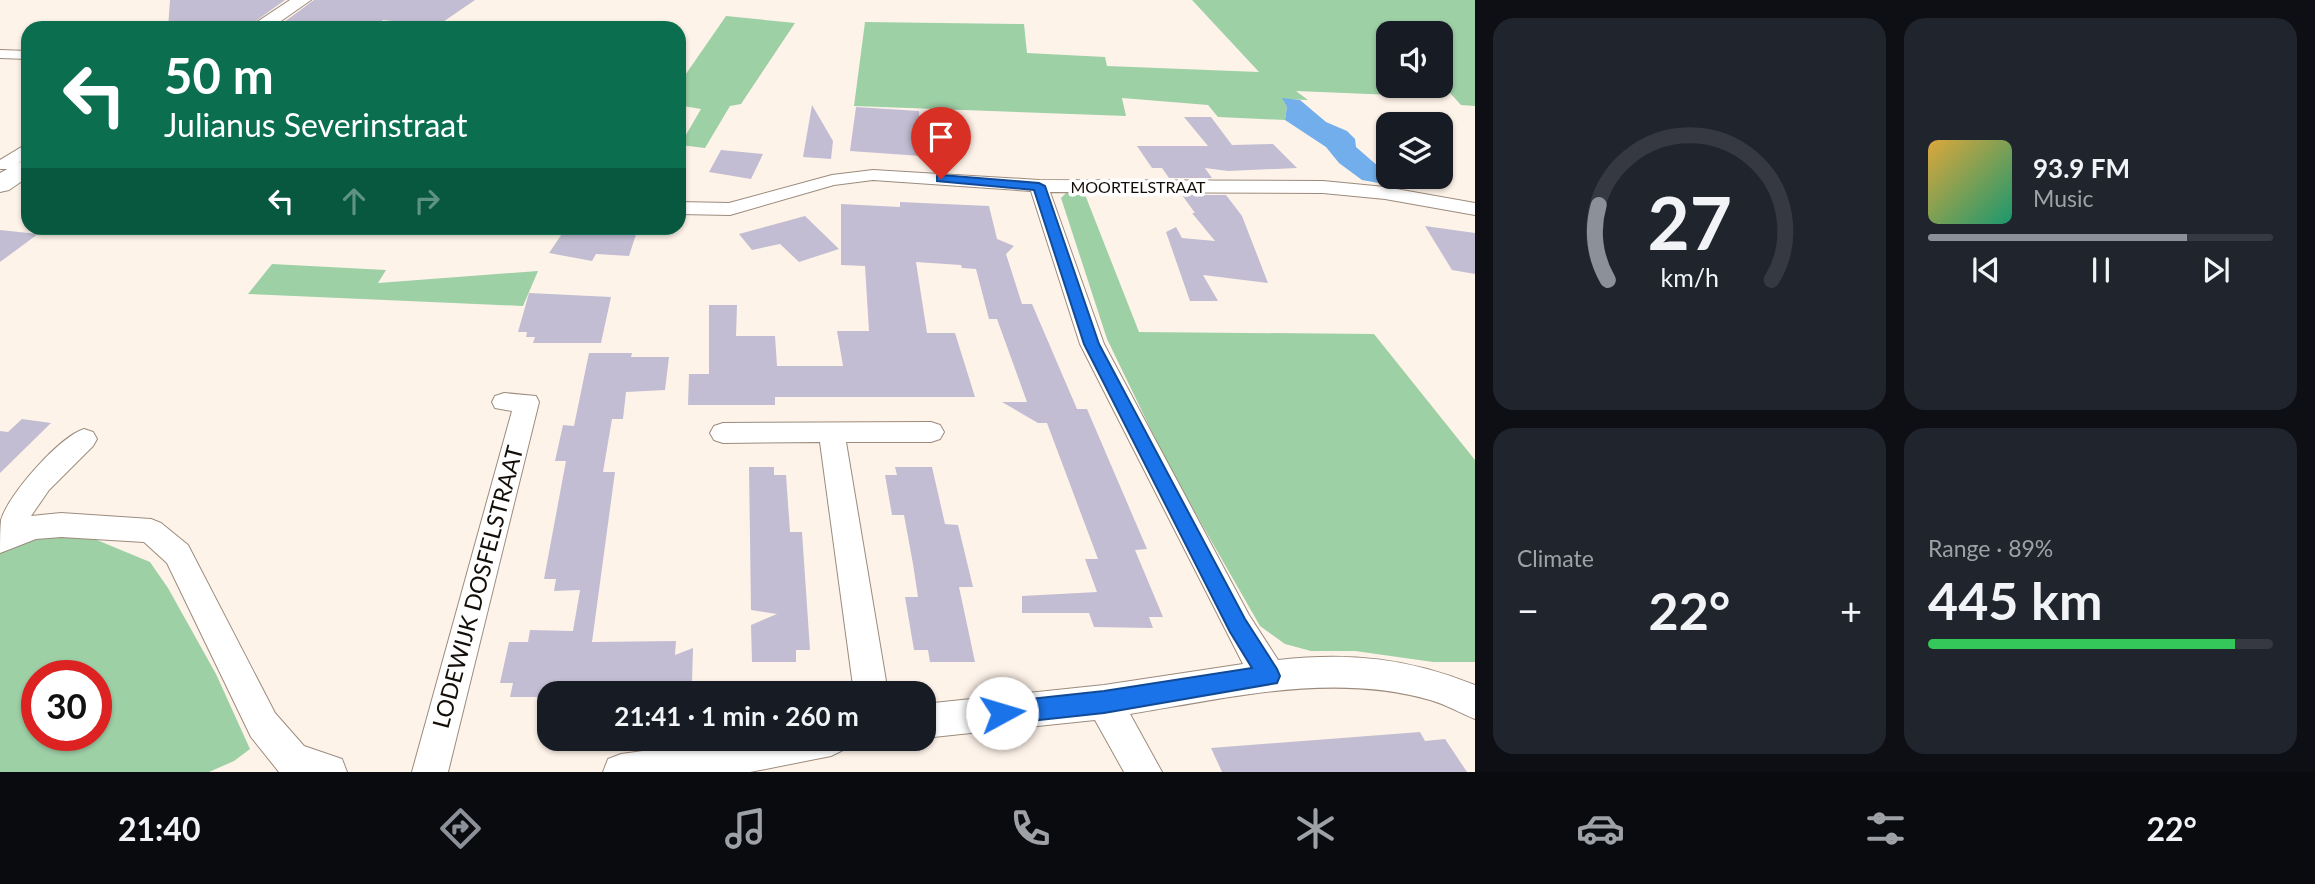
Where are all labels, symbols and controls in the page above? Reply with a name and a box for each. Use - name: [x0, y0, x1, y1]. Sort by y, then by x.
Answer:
- map controls: [1376, 21, 1453, 189]
- button: sound: [1376, 21, 1453, 98]
- text: 50 m: [164, 46, 274, 104]
- icon: left: [49, 49, 140, 140]
- text: Julianus Severinstraat: [164, 105, 468, 144]
- pin: [911, 107, 971, 179]
- button: layers: [1376, 112, 1453, 189]
- icon: arrive: [922, 118, 960, 156]
- text: 93.9 FM: [2033, 152, 2130, 184]
- street label: MOORTELSTRAAT: [1070, 177, 1206, 196]
- text: 27: [1647, 179, 1732, 267]
- icon: left: [262, 182, 300, 220]
- icon: ahead: [335, 182, 373, 220]
- icon: right: [408, 182, 446, 220]
- text: Music: [2033, 184, 2093, 212]
- icon: previous: [1967, 251, 2005, 289]
- icon: pause: [2082, 251, 2120, 289]
- icon: next: [2197, 251, 2235, 289]
- text: km/h: [1660, 262, 1719, 292]
- street label: LODEWIJK DOSFELSTRAAT: [426, 442, 528, 731]
- text: Range · 89%: [1928, 534, 2053, 562]
- text: Climate: [1517, 544, 1594, 572]
- text: 445 km: [1928, 569, 2102, 631]
- text: 22°: [1649, 579, 1730, 641]
- text: −: [1517, 587, 1539, 633]
- text: +: [1840, 587, 1862, 633]
- speed limit sign: 30: [21, 660, 112, 751]
- position arrow: [965, 676, 1039, 750]
- text: 21:41 · 1 min · 260 m: [614, 700, 859, 732]
- icon: directions: [436, 804, 485, 853]
- icon: music: [721, 804, 770, 853]
- icon: phone: [1006, 804, 1055, 853]
- icon: climate: [1291, 804, 1340, 853]
- icon: car: [1576, 804, 1625, 853]
- icon: filters: [1861, 804, 1910, 853]
- text: 21:40: [118, 809, 200, 848]
- text: 22°: [2146, 809, 2197, 848]

